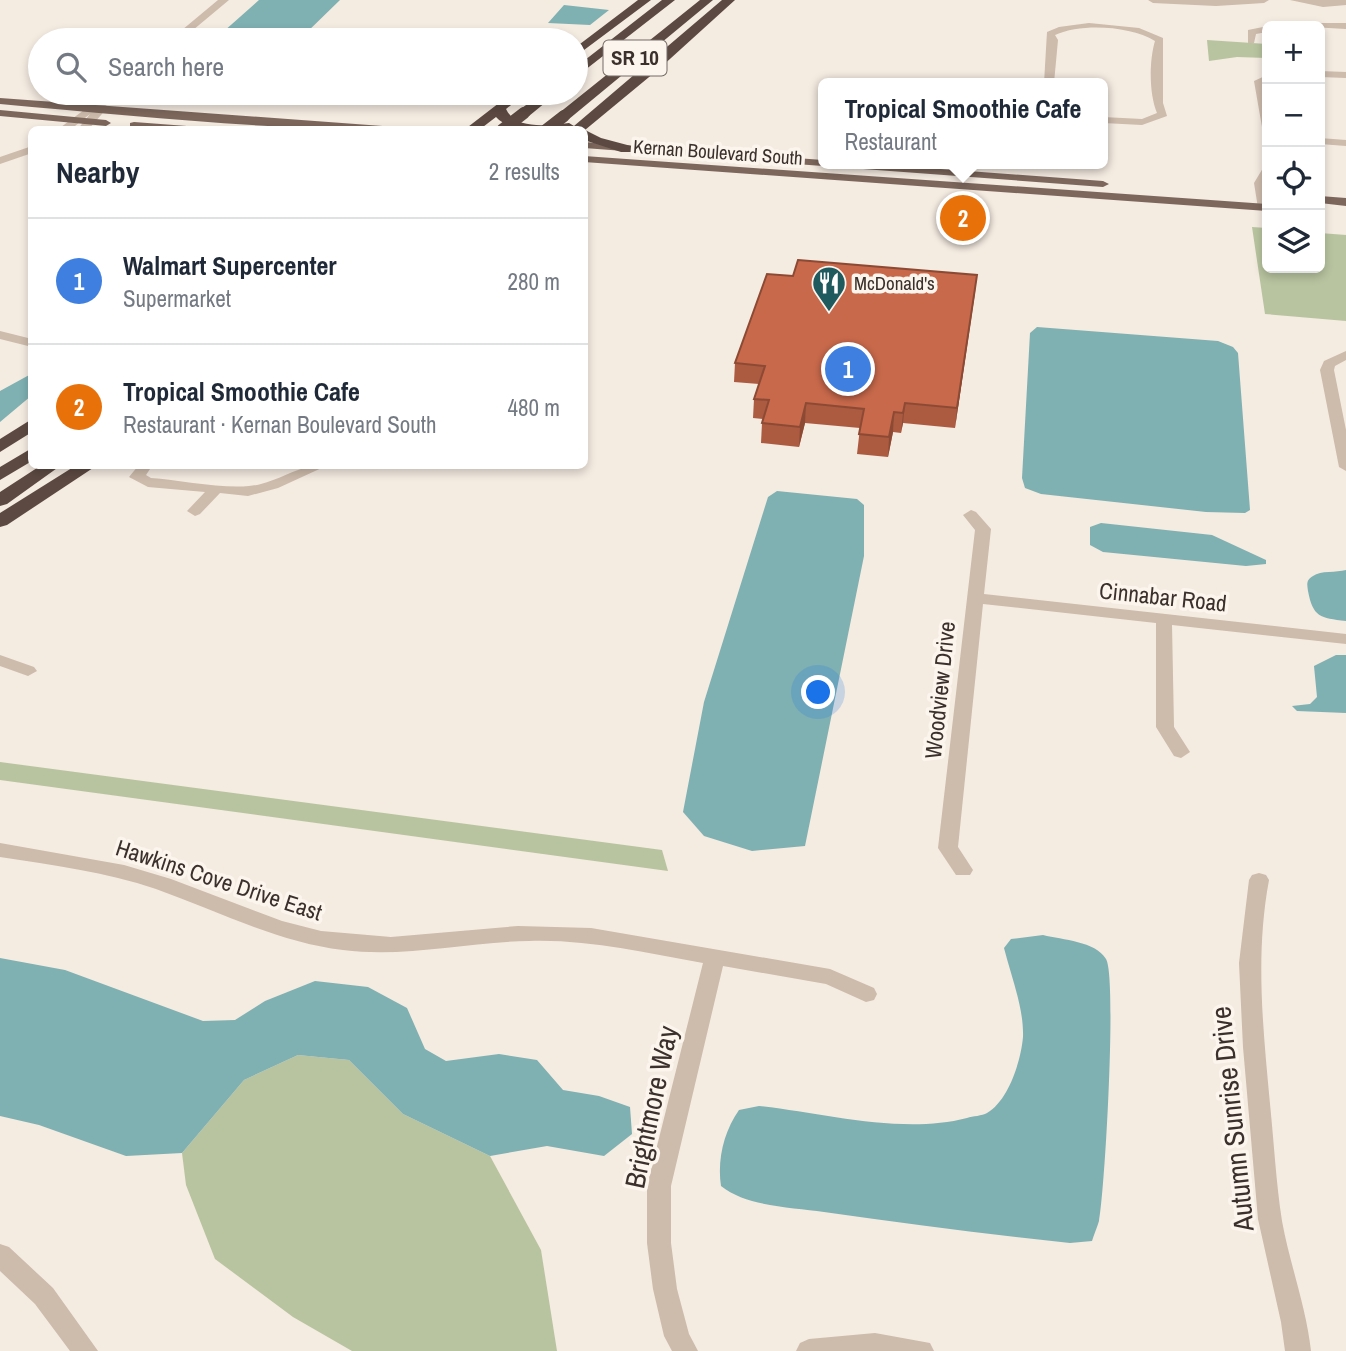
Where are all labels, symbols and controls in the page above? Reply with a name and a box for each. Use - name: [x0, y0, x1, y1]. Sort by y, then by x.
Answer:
- map controls: [1262, 21, 1325, 273]
- button: +: [1262, 21, 1325, 84]
- search box: [28, 28, 588, 105]
- road number: SR 10: [604, 41, 666, 76]
- icon: search: [52, 48, 90, 86]
- text: Search here: [108, 49, 224, 84]
- popup: [818, 78, 1108, 169]
- button: −: [1262, 84, 1325, 147]
- text: Tropical Smoothie Cafe: [845, 91, 1081, 126]
- text: Restaurant: [845, 126, 937, 157]
- street label: Kernan Boulevard South: [632, 133, 804, 171]
- button: locate: [1262, 147, 1325, 210]
- text: Nearby: [56, 152, 139, 192]
- text: 2 results: [489, 156, 560, 187]
- pin: 2: [940, 192, 986, 244]
- button: layers: [1262, 210, 1325, 273]
- text: Walmart Supercenter: [123, 248, 337, 283]
- restaurant icon: McDonald's: [810, 264, 848, 313]
- text: 1: [74, 266, 84, 297]
- text: 280 m: [508, 266, 560, 297]
- place label: McDonald's: [854, 270, 935, 296]
- text: Supermarket: [123, 283, 231, 314]
- pin: 1: [825, 343, 871, 395]
- text: Tropical Smoothie Cafe: [123, 374, 360, 409]
- text: 2: [74, 392, 84, 423]
- text: 480 m: [508, 392, 560, 423]
- text: Restaurant · Kernan Boulevard South: [123, 409, 437, 440]
- street label: Cinnabar Road: [1098, 574, 1228, 619]
- street label: Woodview Drive: [917, 620, 962, 760]
- your location: [801, 675, 835, 709]
- street label: Hawkins Cove Drive East: [112, 832, 326, 927]
- street label: Autumn Sunrise Drive: [1201, 1005, 1263, 1234]
- street label: Brightmore Way: [615, 1022, 687, 1192]

